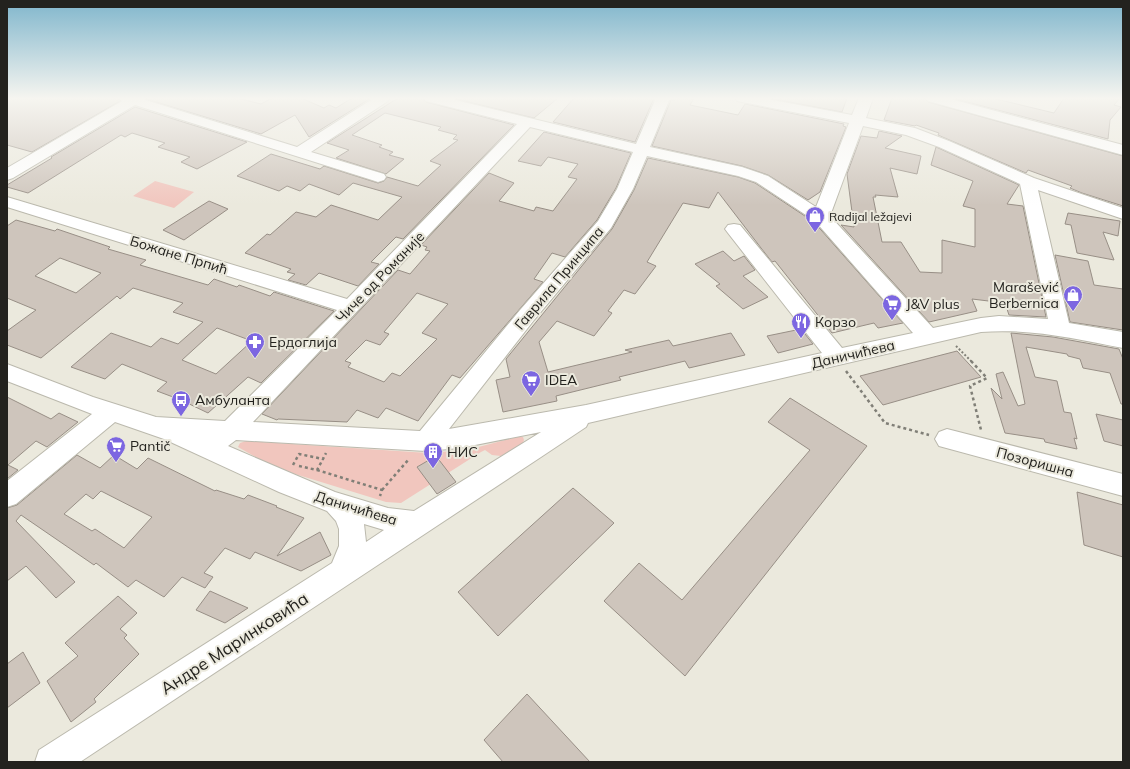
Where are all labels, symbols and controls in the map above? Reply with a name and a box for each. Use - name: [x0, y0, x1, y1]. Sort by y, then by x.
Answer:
- shop icon: Radijal ležajevi: [804, 205, 826, 233]
- place label: Radijal ležajevi: [829, 209, 912, 224]
- street label: Гаврила Принципа: [511, 223, 607, 333]
- street label: Чиче од Романије: [332, 227, 428, 327]
- street label: Божане Прпић: [128, 232, 230, 278]
- place label: Marašević Berbernica: [989, 278, 1059, 312]
- shop icon: Marašević Berbernica: [1062, 284, 1084, 312]
- supermarket icon: J&V plus: [881, 293, 903, 321]
- place label: J&V plus: [906, 295, 960, 313]
- restaurant icon: Корзо: [790, 311, 812, 339]
- place label: Корзо: [815, 313, 856, 331]
- pharmacy icon: Ердоглија: [244, 331, 266, 359]
- place label: Ердоглија: [269, 333, 337, 351]
- street label: Даничићева: [810, 336, 896, 372]
- supermarket icon: IDEA: [520, 369, 542, 397]
- place label: IDEA: [545, 371, 578, 389]
- bus stop icon: Амбуланта: [170, 389, 192, 417]
- place label: Амбуланта: [195, 391, 270, 409]
- supermarket icon: Pantič: [105, 435, 127, 463]
- place label: Pantič: [130, 437, 171, 455]
- building icon: НИС: [422, 441, 444, 469]
- place label: НИС: [447, 443, 478, 461]
- street label: Позоришна: [994, 443, 1076, 481]
- street label: Даничићева: [313, 487, 399, 529]
- street label: Андре Маринковића: [156, 587, 312, 699]

